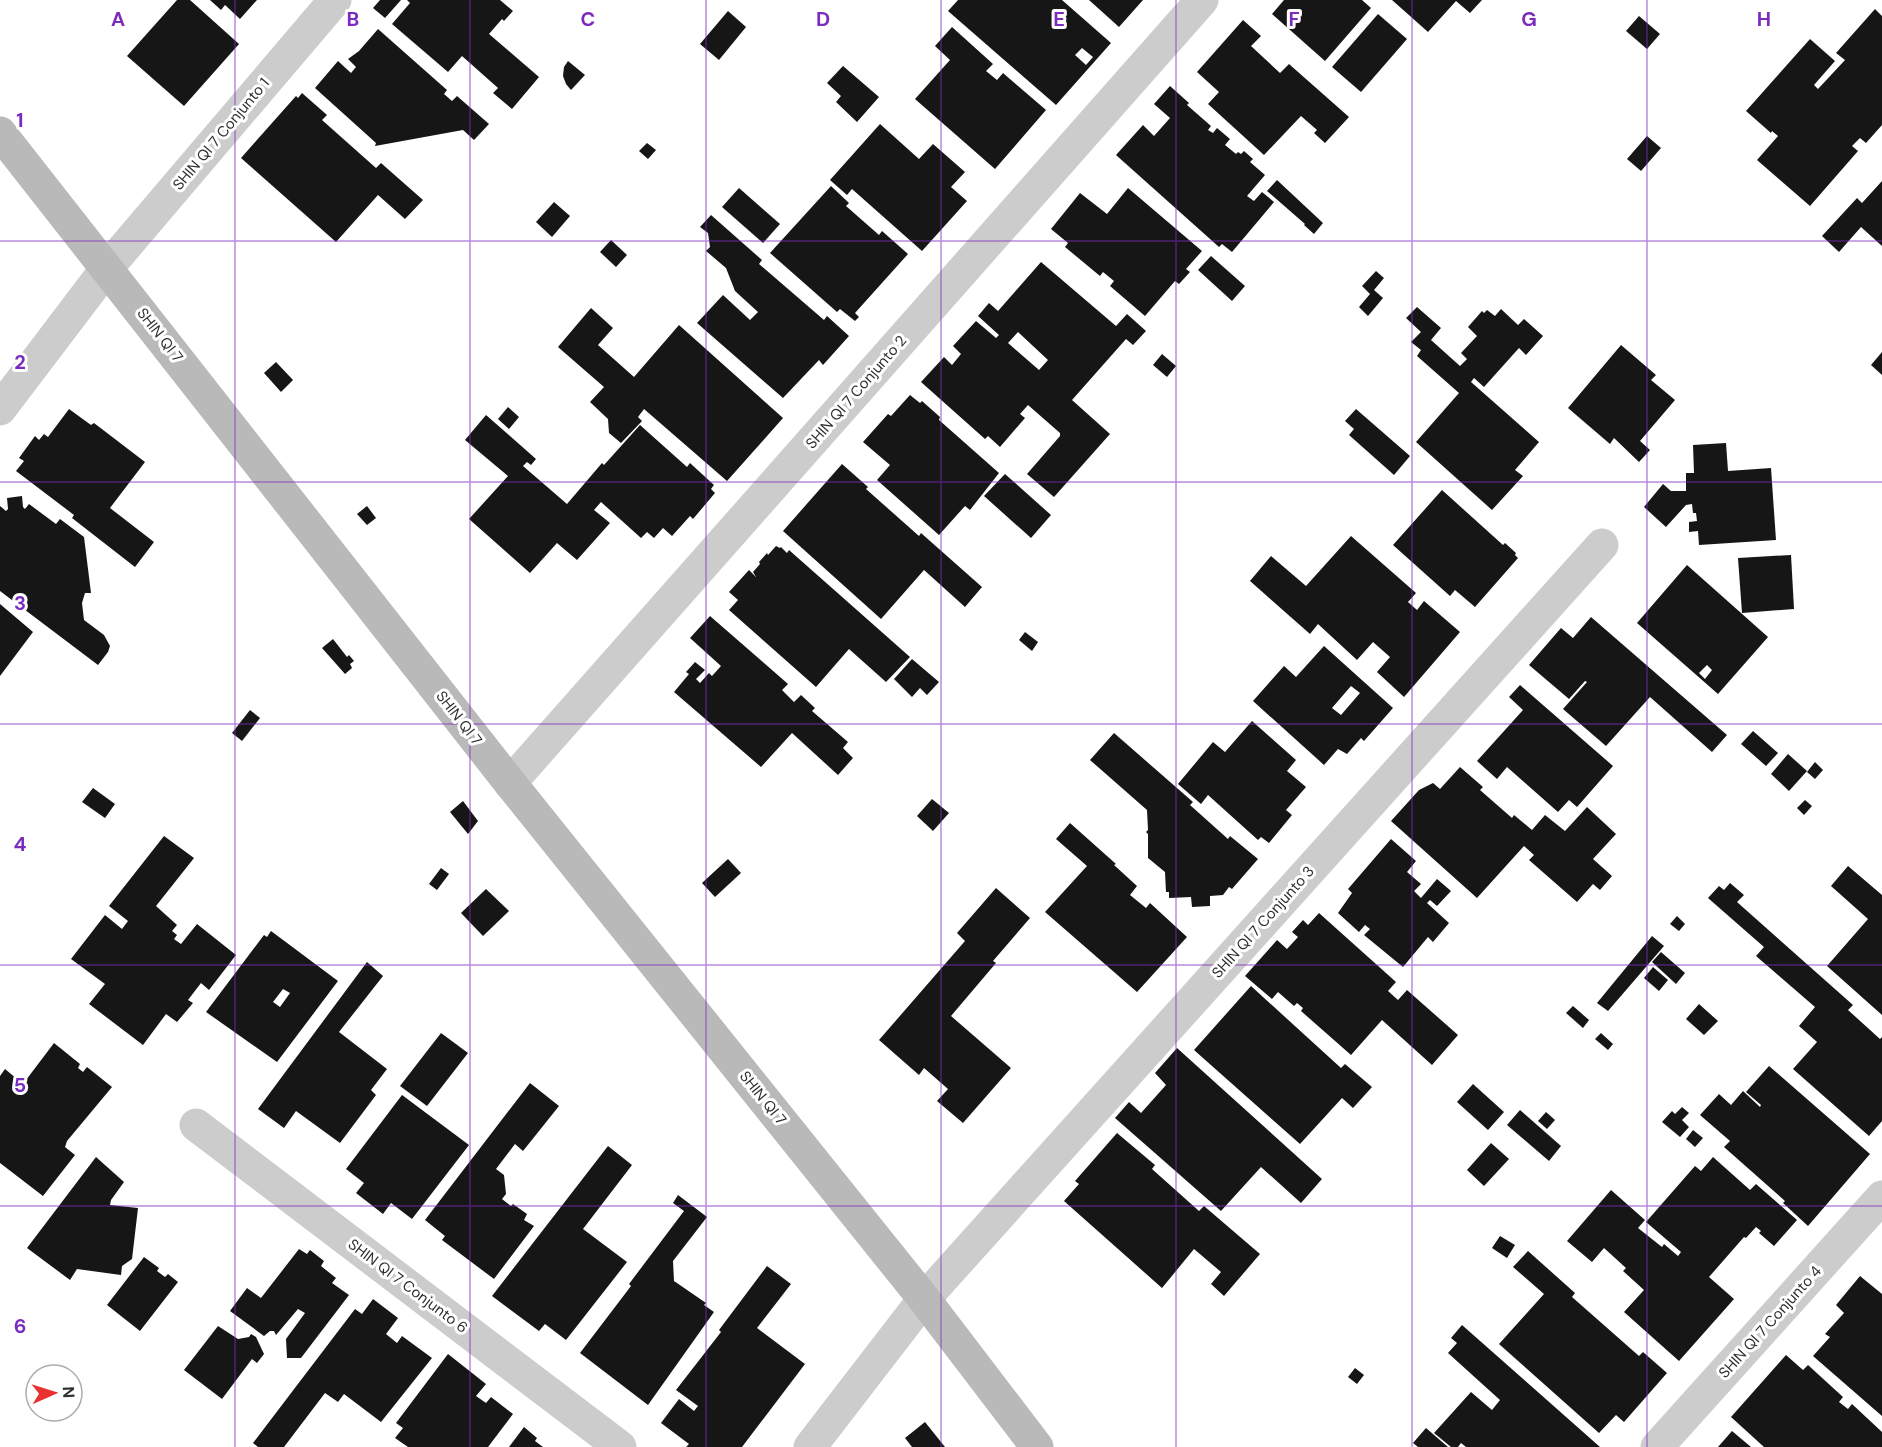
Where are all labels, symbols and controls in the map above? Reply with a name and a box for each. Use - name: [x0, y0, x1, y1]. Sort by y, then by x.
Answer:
- text: A: [111, 6, 125, 32]
- text: B: [347, 6, 359, 32]
- text: C: [581, 6, 595, 32]
- text: D: [816, 6, 830, 32]
- text: E: [1053, 6, 1065, 32]
- text: F: [1288, 6, 1300, 32]
- text: G: [1521, 6, 1537, 32]
- text: H: [1757, 6, 1771, 32]
- street label: SHIN QI 7 Conjunto 1: [168, 74, 274, 194]
- text: 1: [16, 107, 24, 133]
- street label: SHIN QI 7: [132, 304, 188, 366]
- street label: SHIN QI 7 Conjunto 2: [801, 331, 911, 453]
- text: 2: [14, 349, 26, 375]
- text: 3: [14, 590, 26, 616]
- street label: SHIN QI 7: [431, 687, 487, 749]
- text: 4: [14, 831, 27, 857]
- street label: SHIN QI 7 Conjunto 3: [1207, 862, 1319, 982]
- street label: SHIN QI 7: [735, 1067, 791, 1129]
- text: 5: [14, 1072, 26, 1098]
- street label: SHIN QI 7 Conjunto 6: [344, 1234, 472, 1338]
- street label: SHIN QI 7 Conjunto 4: [1714, 1262, 1826, 1382]
- text: 6: [14, 1313, 26, 1339]
- north arrow: [24, 1363, 84, 1423]
- text: N: [58, 1386, 79, 1399]

